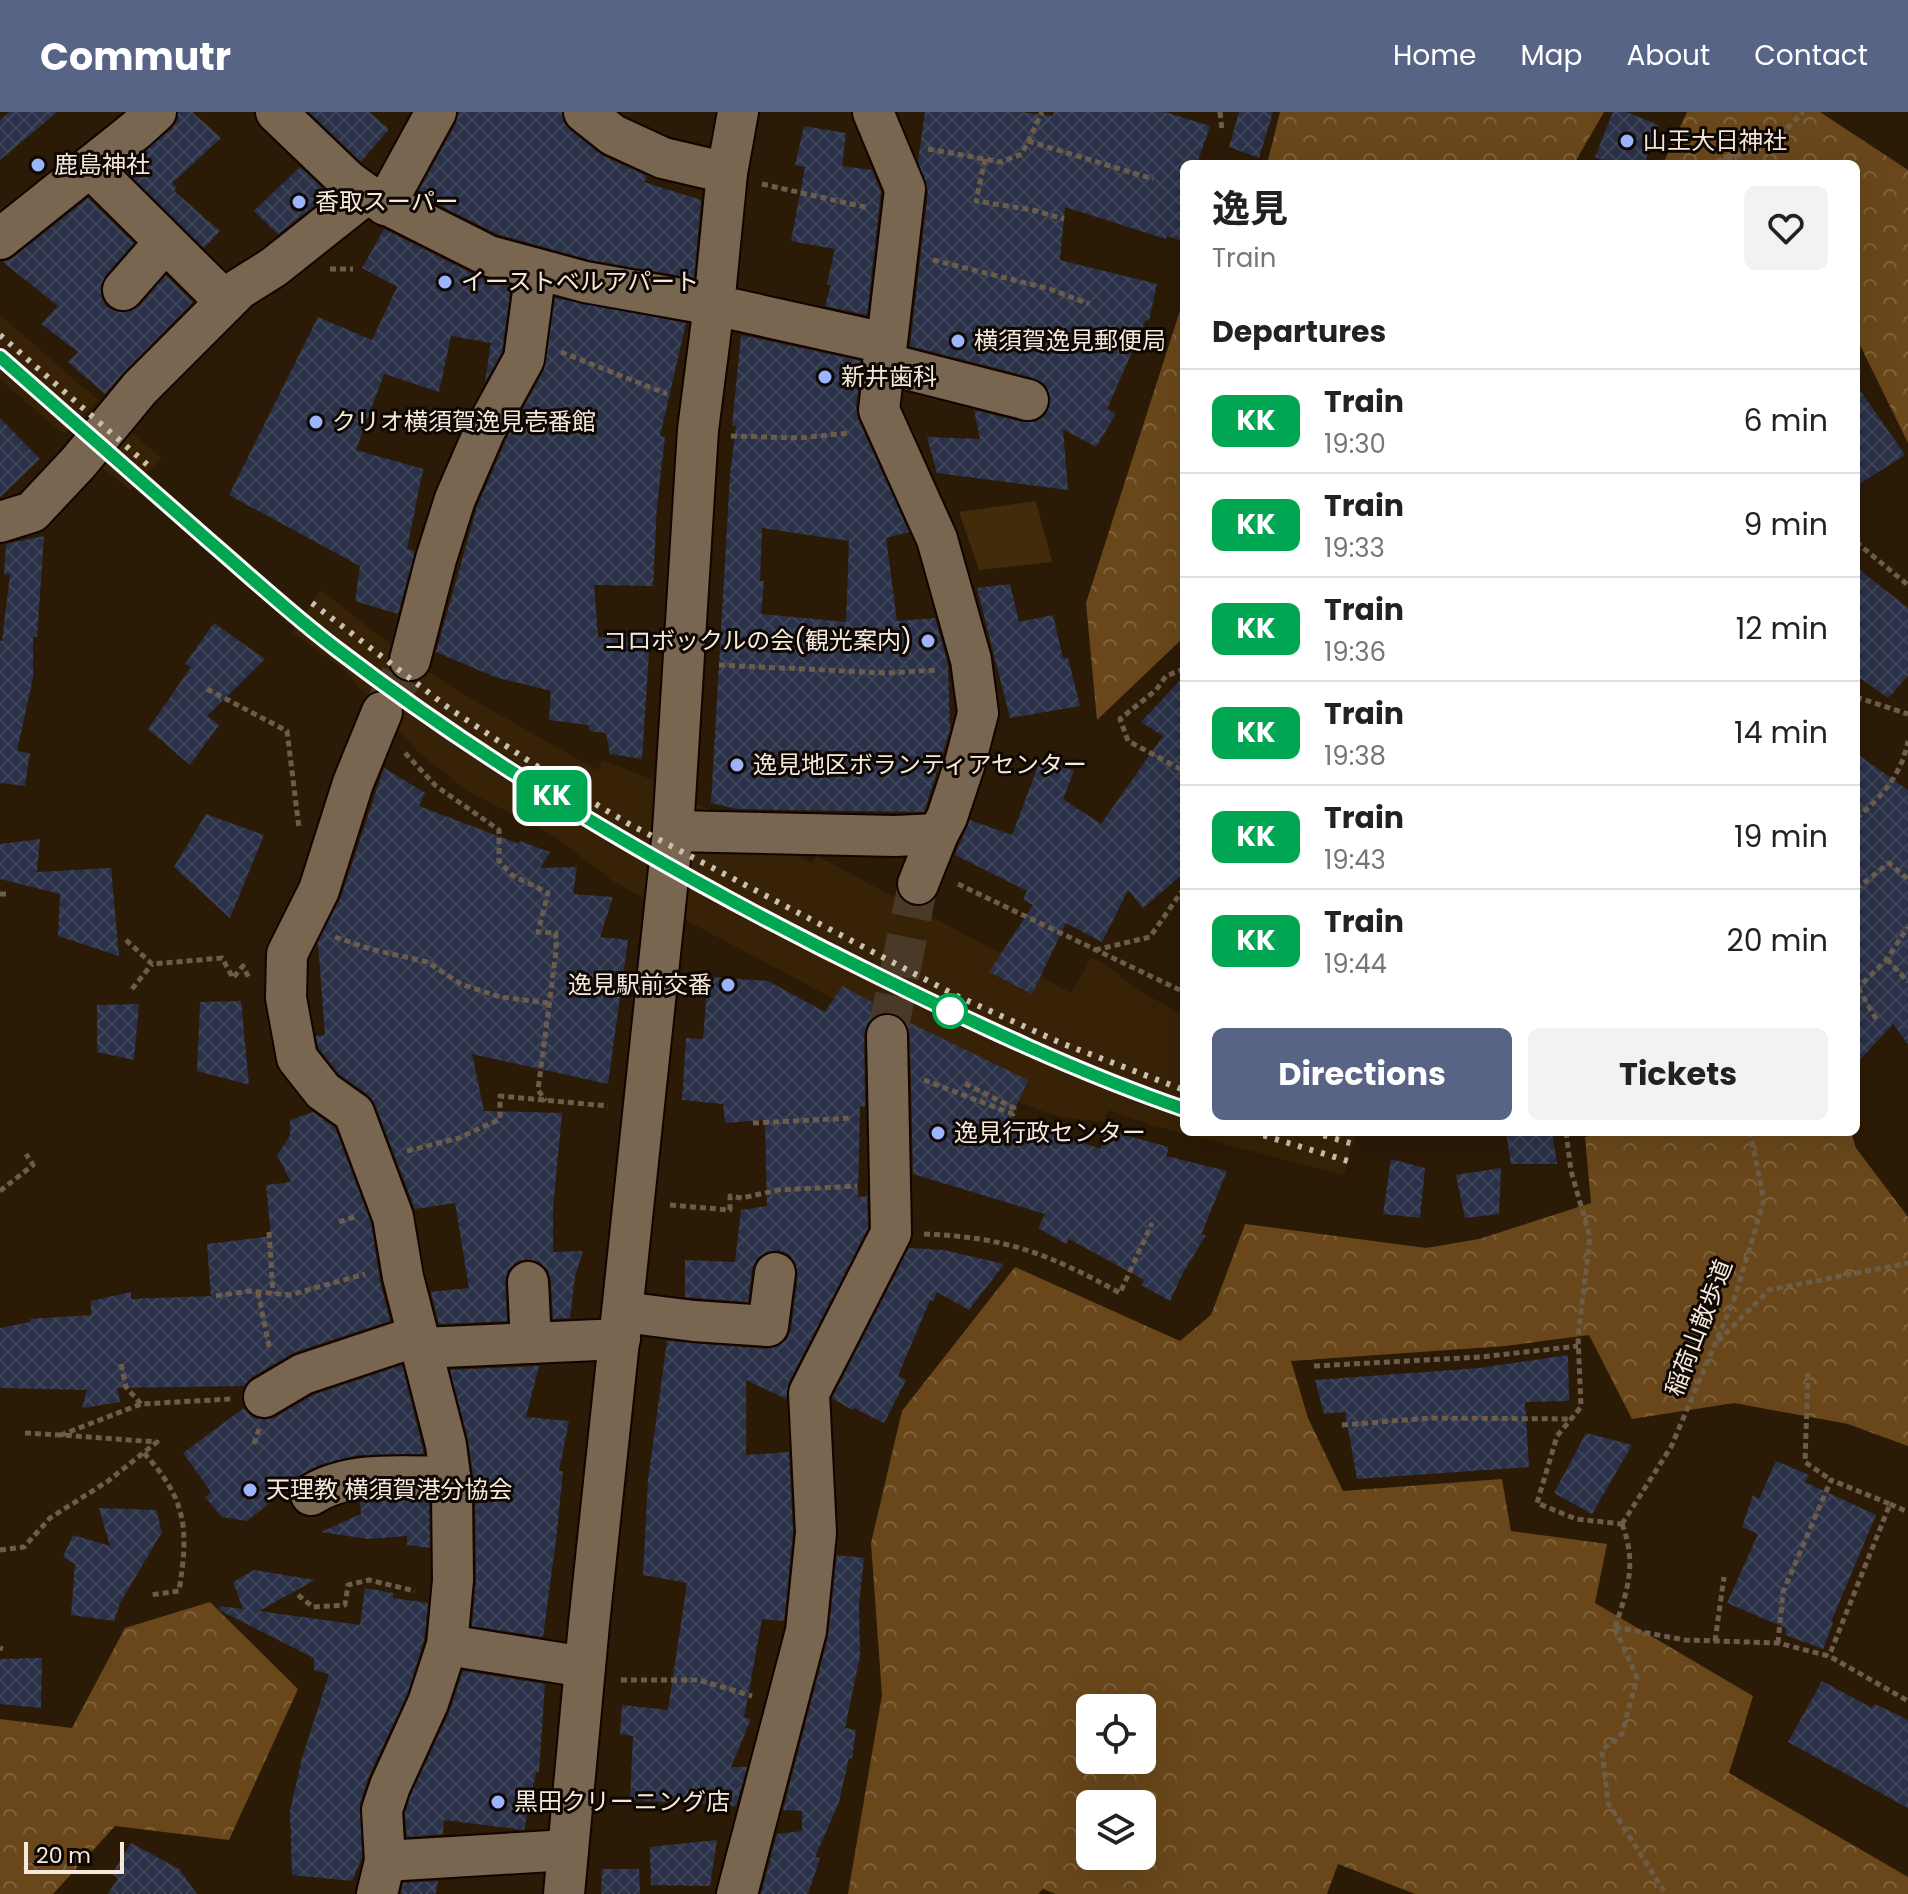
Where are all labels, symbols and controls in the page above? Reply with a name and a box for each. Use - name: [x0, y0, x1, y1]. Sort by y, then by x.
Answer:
- text: Commutr: [40, 30, 231, 83]
- text: Home: [1393, 36, 1476, 75]
- text: Map: [1520, 36, 1582, 75]
- text: About: [1626, 36, 1710, 75]
- text: Contact: [1754, 36, 1868, 75]
- place label: 山王大日神社: [1643, 124, 1787, 157]
- marker: 山王大日神社: [1618, 132, 1636, 150]
- place label: 鹿島神社: [54, 148, 150, 181]
- marker: 鹿島神社: [29, 156, 47, 174]
- text: 逸見: [1212, 182, 1288, 235]
- place label: 香取スーパー: [315, 185, 459, 218]
- button: heart: [1744, 186, 1828, 270]
- marker: 香取スーパー: [290, 193, 308, 211]
- text: Train: [1212, 240, 1276, 276]
- place label: イーストベルアパート: [461, 265, 699, 298]
- marker: イーストベルアパート: [436, 273, 454, 291]
- text: Departures: [1212, 310, 1386, 353]
- place label: 横須賀逸見郵便局: [974, 324, 1166, 357]
- marker: 横須賀逸見郵便局: [949, 332, 967, 350]
- place label: 新井歯科: [841, 360, 937, 393]
- marker: 新井歯科: [816, 368, 834, 386]
- text: Train: [1324, 380, 1404, 423]
- text: 6 min: [1743, 399, 1828, 442]
- text: KK: [1236, 401, 1276, 440]
- place label: クリオ横須賀逸見壱番館: [332, 405, 596, 438]
- marker: クリオ横須賀逸見壱番館: [307, 413, 325, 431]
- text: 19:30: [1324, 426, 1386, 462]
- text: Train: [1324, 484, 1404, 527]
- text: 9 min: [1744, 503, 1828, 546]
- text: KK: [1236, 505, 1276, 544]
- text: 19:33: [1324, 530, 1385, 566]
- text: Train: [1324, 588, 1404, 631]
- text: 12 min: [1736, 607, 1828, 650]
- text: KK: [1236, 609, 1276, 648]
- place label: コロボックルの会(観光案内): [603, 624, 912, 657]
- marker: コロボックルの会(観光案内): [919, 632, 937, 650]
- text: 19:36: [1324, 634, 1386, 670]
- text: Train: [1324, 692, 1404, 735]
- text: 14 min: [1734, 711, 1828, 754]
- text: KK: [1236, 713, 1276, 752]
- text: 19:38: [1324, 738, 1386, 774]
- place label: 逸見地区ボランティアセンター: [753, 748, 1087, 781]
- marker: 逸見地区ボランティアセンター: [728, 756, 746, 774]
- line badge: KK: [516, 770, 588, 822]
- text: KK: [532, 776, 572, 815]
- text: Train: [1324, 796, 1404, 839]
- text: 19 min: [1734, 815, 1828, 858]
- text: KK: [1236, 817, 1276, 856]
- text: 19:43: [1324, 842, 1386, 878]
- text: Train: [1324, 900, 1404, 943]
- text: 20 min: [1726, 919, 1828, 962]
- text: KK: [1236, 921, 1276, 960]
- text: 19:44: [1324, 946, 1387, 982]
- place label: 逸見駅前交番: [568, 968, 712, 1001]
- marker: 逸見駅前交番: [719, 976, 737, 994]
- unlabelled marker: [933, 994, 967, 1028]
- button: Directions: [1212, 1028, 1512, 1120]
- button: Tickets: [1528, 1028, 1828, 1120]
- place label: 逸見行政センター: [954, 1116, 1146, 1149]
- marker: 逸見行政センター: [929, 1124, 947, 1142]
- street label: 稲荷山散歩道: [1657, 1255, 1740, 1401]
- place label: 天理教 横須賀港分協会: [266, 1473, 512, 1506]
- marker: 天理教 横須賀港分協会: [241, 1481, 259, 1499]
- map controls: [1076, 1694, 1156, 1870]
- button: locate: [1076, 1694, 1156, 1774]
- place label: 黒田クリーニング店: [514, 1785, 730, 1818]
- button: layers: [1076, 1790, 1156, 1870]
- marker: 黒田クリーニング店: [489, 1793, 507, 1811]
- scale bar: [24, 1838, 124, 1874]
- text: 20 m: [36, 1840, 91, 1871]

